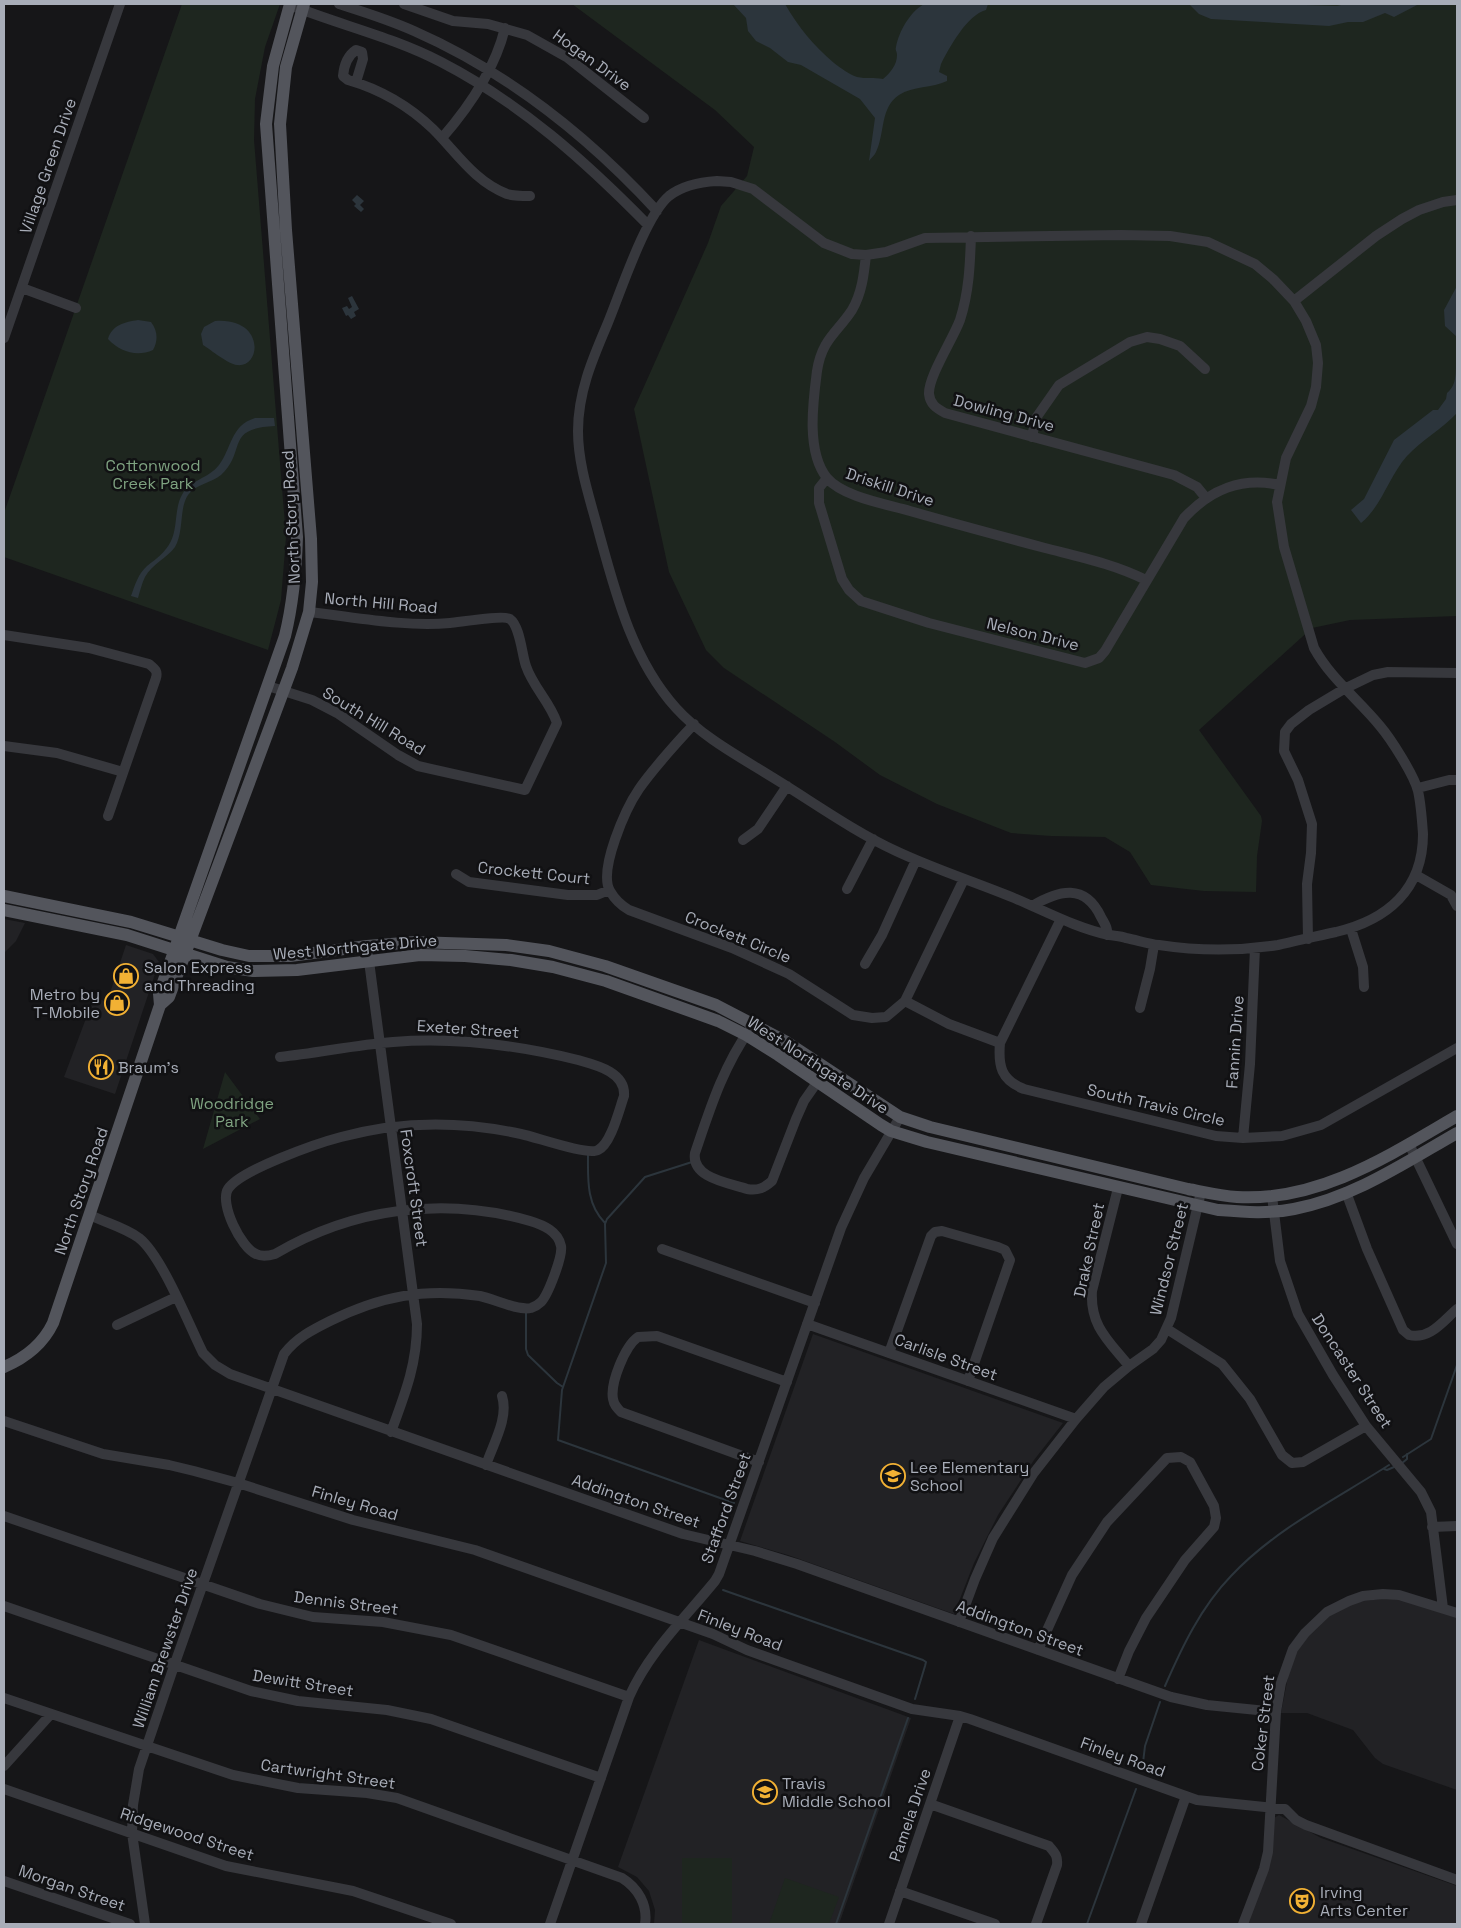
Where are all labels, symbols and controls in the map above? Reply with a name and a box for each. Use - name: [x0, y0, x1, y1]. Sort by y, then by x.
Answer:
- street label: Hogan Drive: [549, 24, 635, 96]
- street label: Village Green Drive: [15, 95, 81, 237]
- street label: Dowling Drive: [951, 389, 1057, 437]
- street label: North Story Road: [277, 450, 305, 584]
- park label: Cottonwood Creek Park: [105, 455, 201, 494]
- street label: Driskill Drive: [843, 463, 937, 511]
- street label: North Hill Road: [324, 588, 438, 618]
- street label: Nelson Drive: [985, 612, 1081, 656]
- street label: South Hill Road: [319, 682, 429, 760]
- street label: Crockett Court: [477, 857, 591, 889]
- street label: Crockett Circle: [682, 906, 794, 968]
- street label: West Northgate Drive: [272, 929, 438, 965]
- place label: Salon Express and Threading: [144, 957, 255, 996]
- shop icon: Salon Express and Threading: [113, 963, 139, 989]
- place label: Metro by T-Mobile: [30, 984, 100, 1023]
- shop icon: Metro by T-Mobile: [104, 990, 130, 1016]
- street label: Fannin Drive: [1221, 995, 1249, 1089]
- street label: West Northgate Drive: [743, 1011, 893, 1119]
- street label: Exeter Street: [416, 1015, 520, 1043]
- restaurant icon: Braum's: [88, 1054, 114, 1080]
- place label: Braum's: [118, 1057, 179, 1078]
- street label: South Travis Circle: [1085, 1079, 1227, 1131]
- park label: Woodridge Park: [190, 1093, 274, 1132]
- street label: North Story Road: [49, 1124, 113, 1258]
- street label: Foxcroft Street: [395, 1128, 433, 1248]
- street label: Windsor Street: [1145, 1200, 1193, 1318]
- street label: Drake Street: [1069, 1201, 1109, 1299]
- street label: Doncaster Street: [1307, 1310, 1397, 1432]
- street label: Carlisle Street: [892, 1329, 1000, 1385]
- street label: Stafford Street: [696, 1450, 756, 1566]
- place label: Lee Elementary School: [910, 1457, 1029, 1496]
- school or university icon: Lee Elementary School: [880, 1463, 906, 1489]
- street label: Addington Street: [569, 1469, 703, 1533]
- street label: Finley Road: [309, 1481, 401, 1525]
- street label: William Brewster Drive: [128, 1565, 202, 1731]
- street label: Dennis Street: [293, 1586, 399, 1620]
- street label: Addington Street: [953, 1595, 1087, 1661]
- street label: Finley Road: [695, 1604, 785, 1656]
- street label: Dewitt Street: [251, 1665, 355, 1701]
- street label: Coker Street: [1247, 1674, 1279, 1772]
- street label: Finley Road: [1078, 1732, 1168, 1782]
- street label: Cartwright Street: [259, 1754, 397, 1794]
- street label: Pamela Drive: [884, 1766, 936, 1864]
- place label: Travis Middle School: [782, 1773, 891, 1812]
- school or university icon: Travis Middle School: [752, 1779, 778, 1805]
- street label: Ridgewood Street: [117, 1802, 257, 1866]
- street label: Morgan Street: [16, 1860, 128, 1916]
- place label: Irving Arts Center: [1320, 1882, 1408, 1921]
- theatre icon: Irving Arts Center: [1289, 1888, 1315, 1914]

